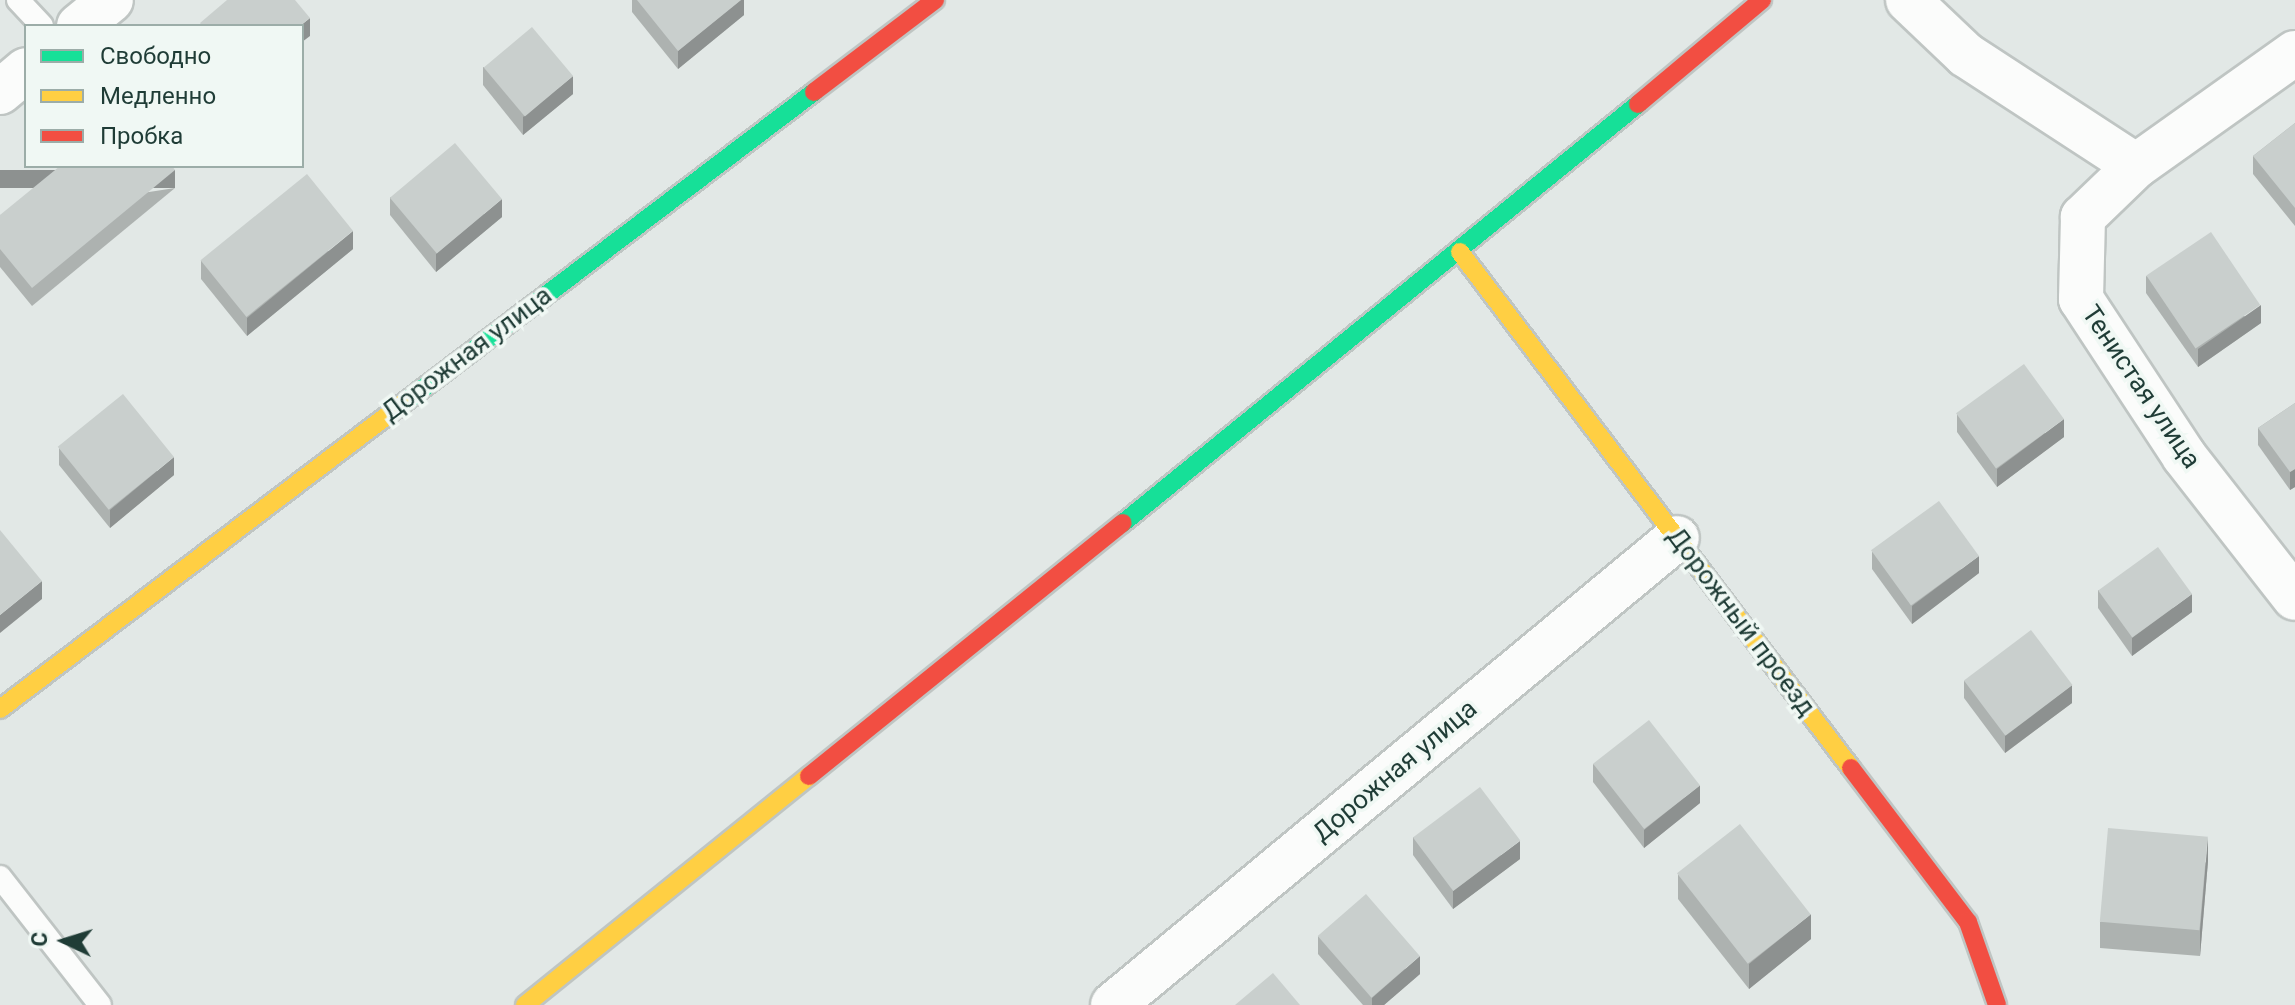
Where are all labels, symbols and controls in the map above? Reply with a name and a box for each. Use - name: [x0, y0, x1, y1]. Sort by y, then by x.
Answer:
- legend: [24, 24, 304, 168]
- text: Свободно: [100, 42, 211, 70]
- text: Медленно: [100, 82, 216, 110]
- text: Пробка: [100, 122, 183, 150]
- street label: Дорожная улица: [376, 280, 558, 428]
- street label: Тенистая улица: [2075, 299, 2207, 475]
- street label: Дорожный проезд: [1660, 522, 1822, 722]
- street label: Дорожная улица: [1307, 693, 1483, 849]
- north arrow: [24, 901, 104, 981]
- text: С: [27, 931, 53, 947]

